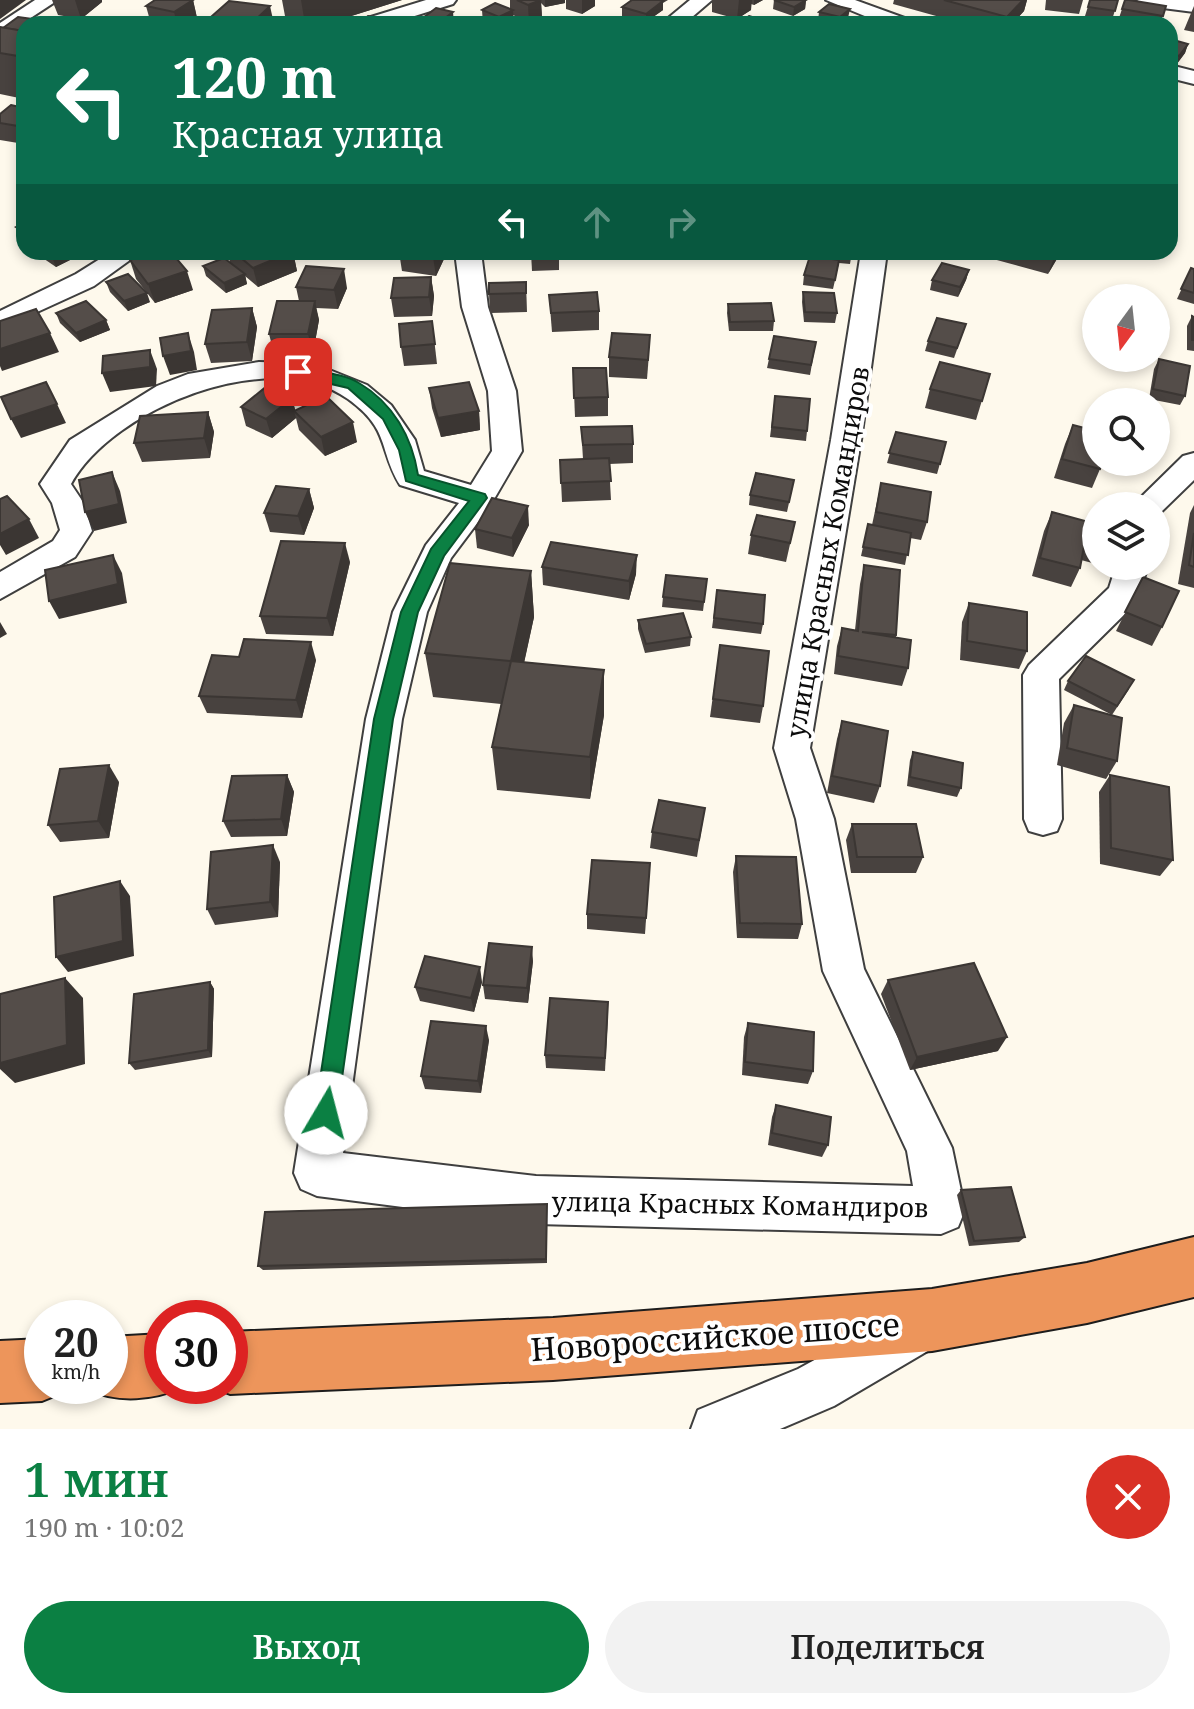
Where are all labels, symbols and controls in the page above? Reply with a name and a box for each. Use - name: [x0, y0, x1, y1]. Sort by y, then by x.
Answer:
- text: 120 m: [172, 38, 337, 114]
- icon: left: [40, 48, 144, 152]
- text: Красная улица: [172, 110, 444, 159]
- icon: left: [491, 200, 535, 244]
- icon: ahead: [575, 200, 619, 244]
- icon: right: [659, 200, 703, 244]
- north arrow: [1082, 284, 1170, 372]
- map controls: [1082, 284, 1170, 580]
- pin: [264, 338, 332, 406]
- icon: arrive: [276, 350, 320, 394]
- street label: улица Красных Командиров: [777, 363, 877, 741]
- button: search: [1082, 388, 1170, 476]
- button: layers: [1082, 492, 1170, 580]
- position arrow: [284, 1071, 368, 1155]
- street label: улица Красных Командиров: [551, 1183, 929, 1225]
- speed limit sign: 30: [144, 1300, 248, 1404]
- street label: Новороссийское шоссе: [529, 1302, 901, 1370]
- text: 20: [53, 1314, 99, 1369]
- text: km/h: [51, 1358, 101, 1385]
- text: 1 мин: [24, 1446, 169, 1511]
- button: close: [1086, 1455, 1170, 1539]
- text: 190 m · 10:02: [24, 1509, 185, 1545]
- button: Выход: [24, 1601, 589, 1693]
- button: Поделиться: [605, 1601, 1170, 1693]

